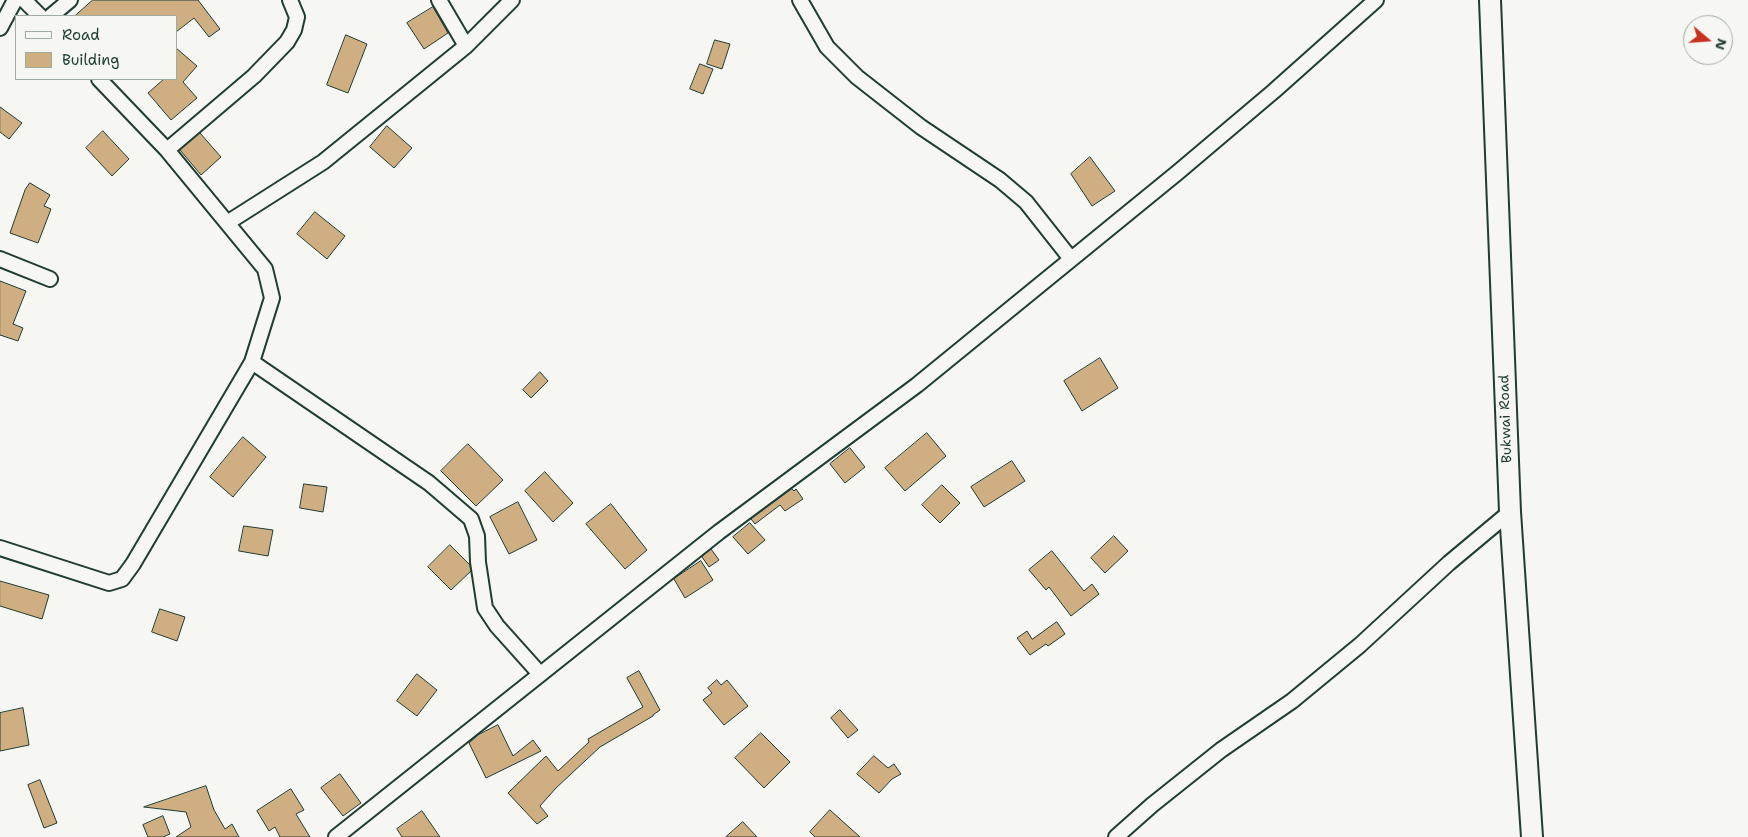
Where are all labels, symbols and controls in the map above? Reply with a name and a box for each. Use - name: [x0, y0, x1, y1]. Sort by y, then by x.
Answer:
- legend: [15, 15, 178, 80]
- north arrow: [1683, 15, 1733, 65]
- text: Road: [62, 25, 100, 45]
- text: N: [1711, 36, 1732, 52]
- text: Building: [62, 50, 119, 70]
- street label: Bukwai Road: [1496, 374, 1516, 464]

